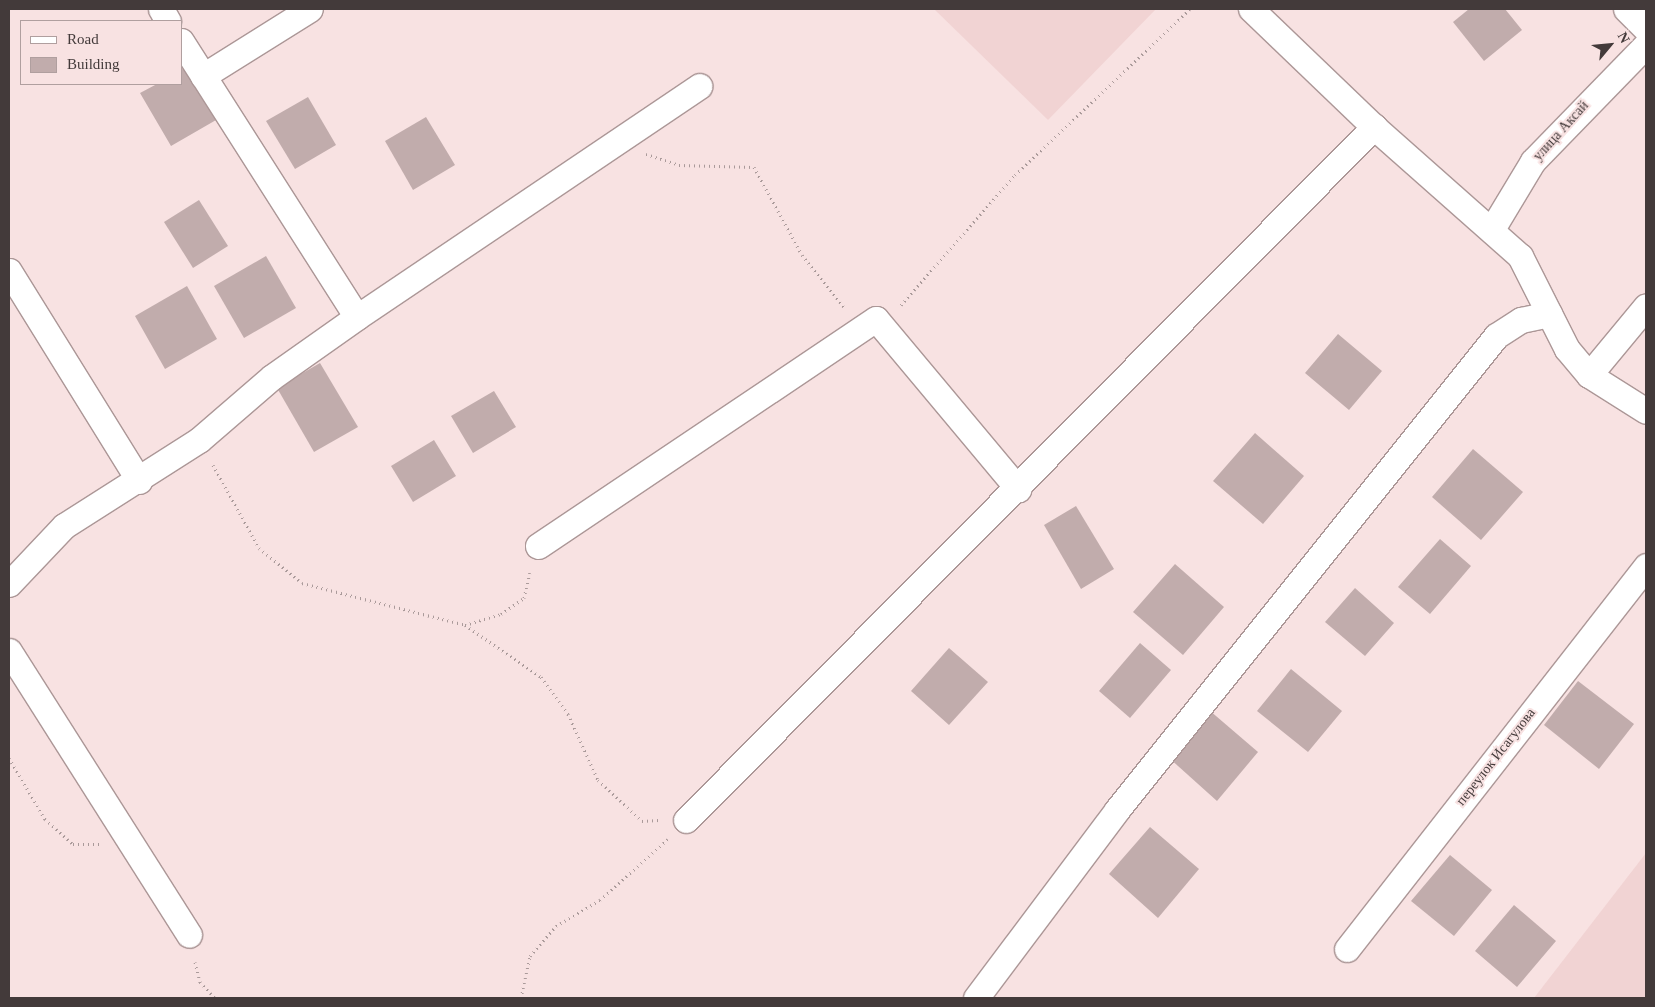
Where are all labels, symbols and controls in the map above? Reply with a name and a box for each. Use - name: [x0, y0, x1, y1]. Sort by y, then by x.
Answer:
- legend: [20, 20, 182, 85]
- north arrow: [1585, 20, 1635, 70]
- text: N: [1615, 30, 1633, 46]
- text: Road: [67, 31, 99, 47]
- text: Building: [67, 56, 120, 72]
- street label: улица Аксай: [1530, 98, 1592, 164]
- street label: переулок Исагулова: [1453, 705, 1539, 809]

